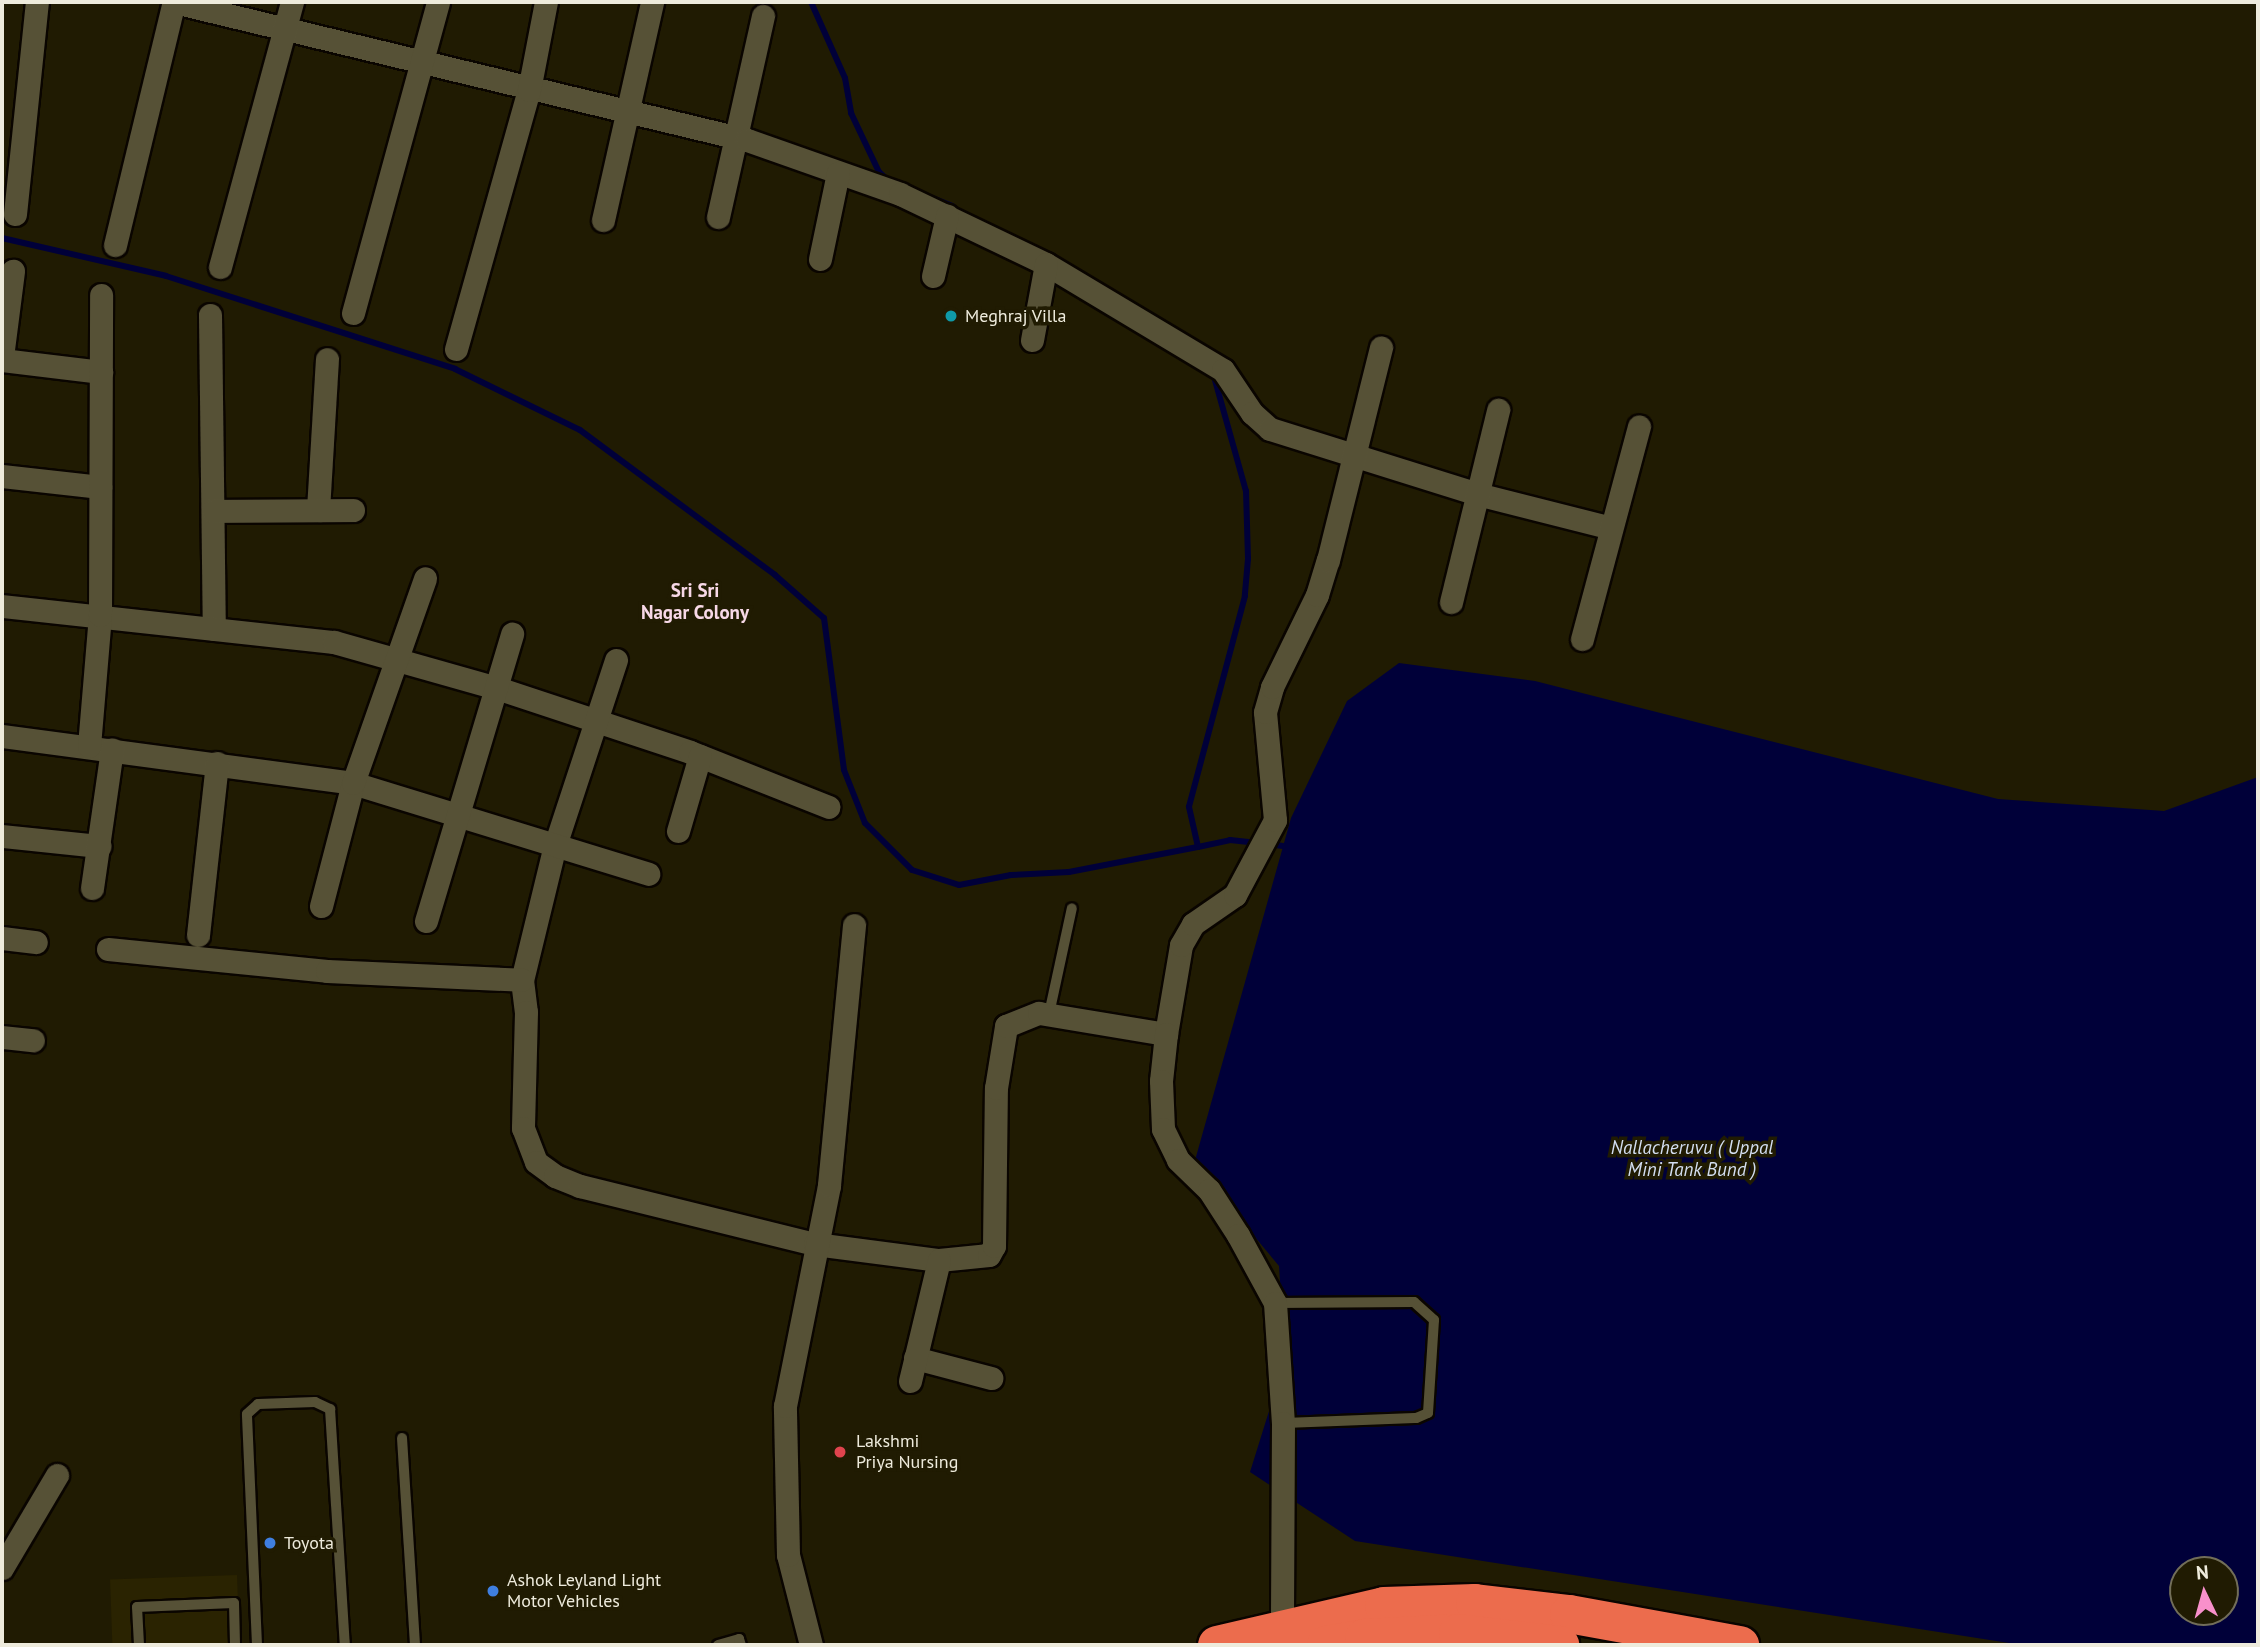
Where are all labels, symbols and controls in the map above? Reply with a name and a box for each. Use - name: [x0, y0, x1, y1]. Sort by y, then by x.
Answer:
- place label: Meghraj Villa: [965, 305, 1067, 327]
- marker: Meghraj Villa: [943, 308, 959, 324]
- district label: Sri Sri Nagar Colony: [641, 580, 749, 624]
- water label: Nallacheruvu ( Uppal Mini Tank Bund ): [1611, 1137, 1773, 1181]
- place label: Lakshmi Priya Nursing: [856, 1431, 958, 1474]
- marker: Lakshmi Priya Nursing: [830, 1442, 850, 1462]
- place label: Toyota: [284, 1532, 334, 1554]
- marker: Toyota: [262, 1535, 278, 1551]
- north arrow: [2169, 1556, 2239, 1626]
- text: N: [2195, 1560, 2210, 1585]
- place label: Ashok Leyland Light Motor Vehicles: [507, 1570, 662, 1612]
- marker: Ashok Leyland Light Motor Vehicles: [485, 1583, 501, 1599]

